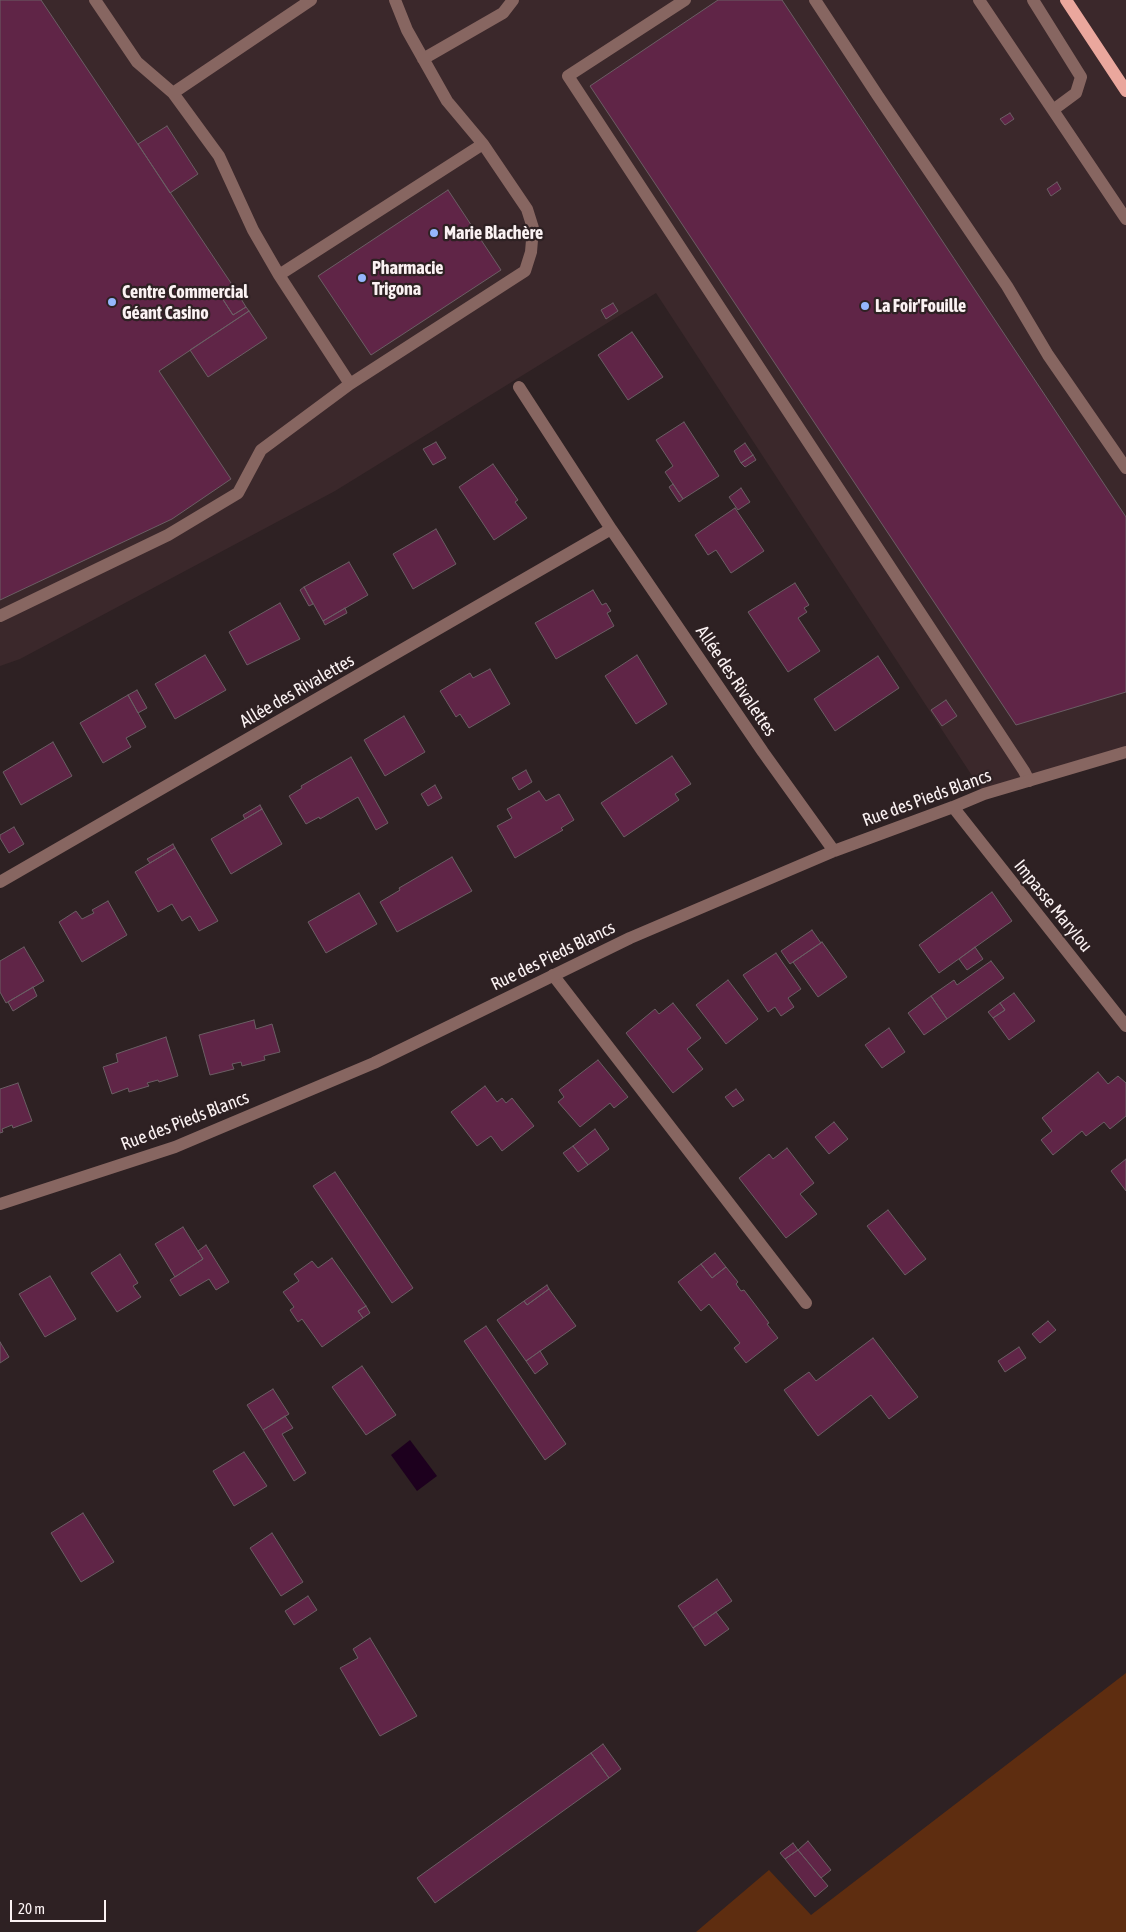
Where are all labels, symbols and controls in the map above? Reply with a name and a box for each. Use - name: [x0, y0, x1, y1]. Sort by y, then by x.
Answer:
- place label: Marie Blachère: [444, 222, 543, 244]
- marker: Marie Blachère: [428, 227, 440, 239]
- place label: Pharmacie Trigona: [372, 257, 444, 300]
- marker: Pharmacie Trigona: [356, 272, 368, 284]
- place label: Centre Commercial Géant Casino: [122, 281, 248, 324]
- place label: La Foir'Fouille: [875, 295, 966, 317]
- marker: Centre Commercial Géant Casino: [106, 296, 118, 308]
- marker: La Foir'Fouille: [859, 300, 871, 312]
- street label: Allée des Rivalettes: [691, 622, 781, 740]
- street label: Allée des Rivalettes: [236, 649, 358, 733]
- street label: Rue des Pieds Blancs: [860, 765, 994, 831]
- street label: Impasse Marylou: [1009, 855, 1097, 957]
- street label: Rue des Pieds Blancs: [487, 917, 619, 995]
- street label: Rue des Pieds Blancs: [118, 1087, 252, 1155]
- scale bar: [12, 1890, 109, 1922]
- text: 20 m: [18, 1900, 45, 1917]

